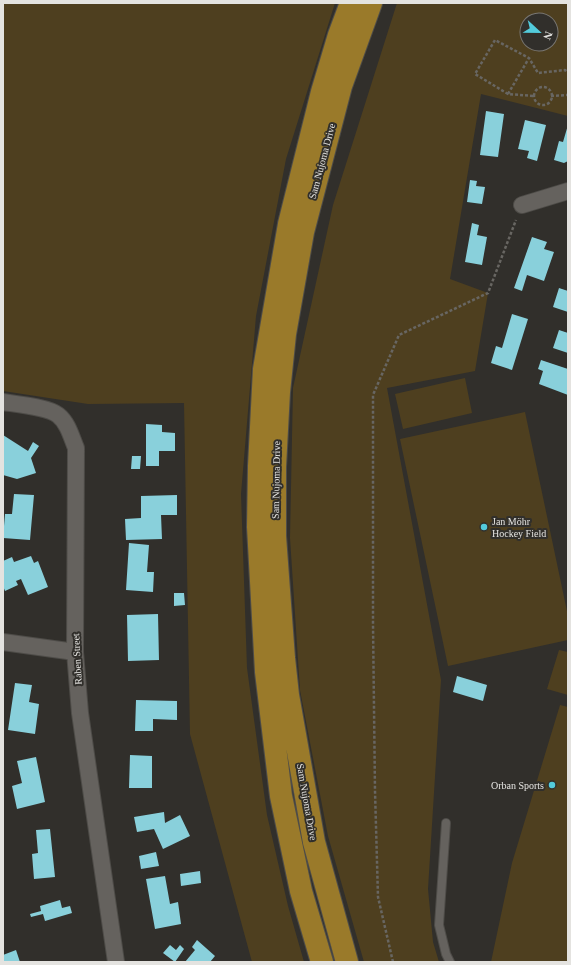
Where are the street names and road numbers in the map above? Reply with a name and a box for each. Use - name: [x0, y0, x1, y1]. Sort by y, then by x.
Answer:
- street label: Sam Nujoma Drive: [307, 121, 338, 200]
- street label: Sam Nujoma Drive: [270, 440, 282, 519]
- street label: Raben Street: [70, 633, 84, 685]
- street label: Sam Nujoma Drive: [295, 763, 319, 842]

